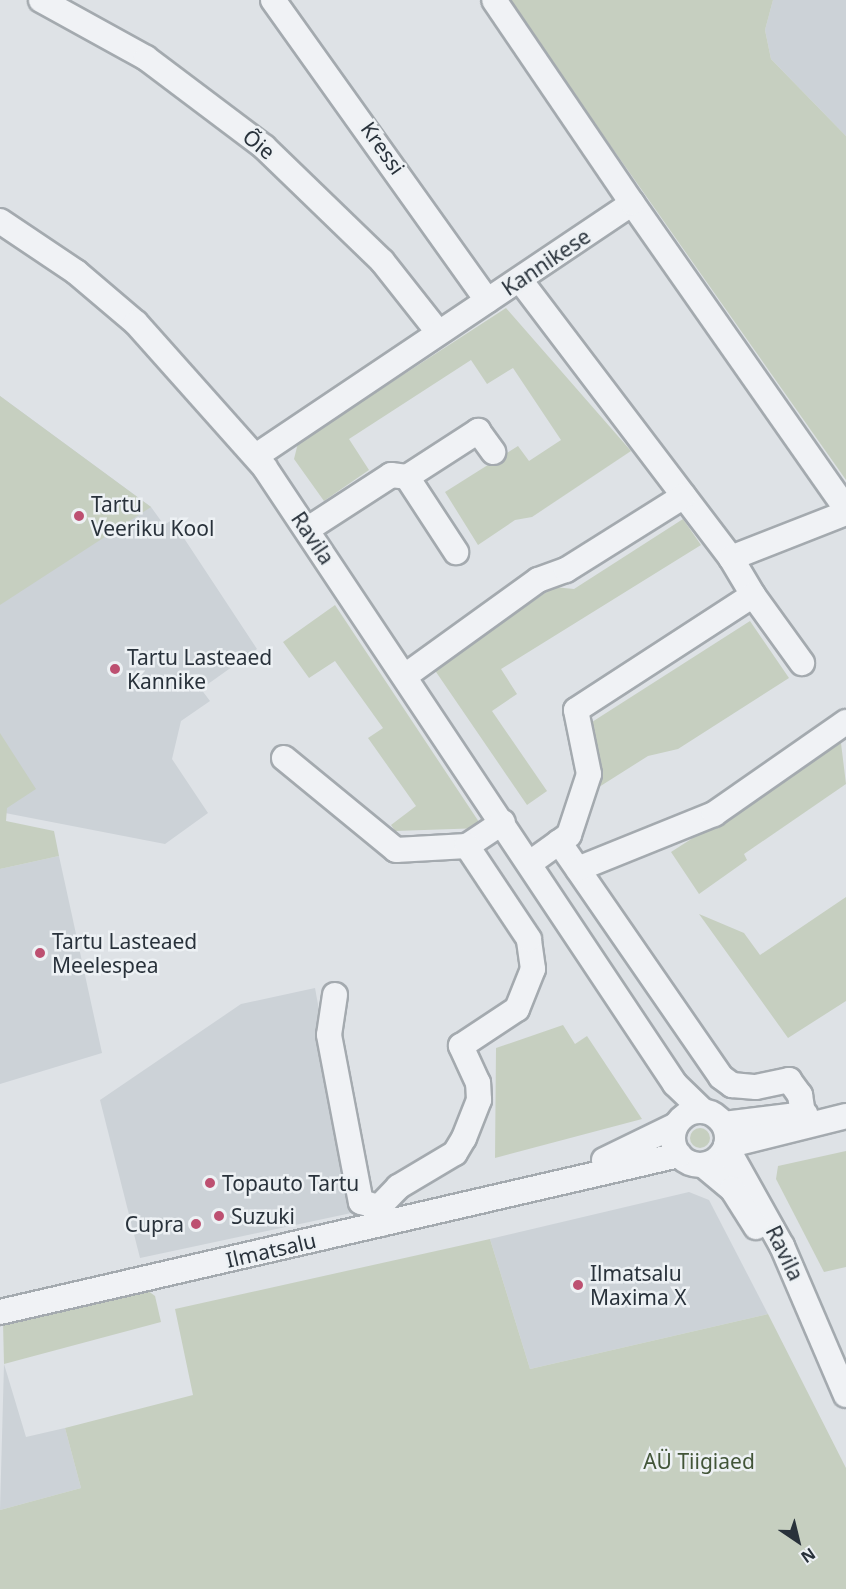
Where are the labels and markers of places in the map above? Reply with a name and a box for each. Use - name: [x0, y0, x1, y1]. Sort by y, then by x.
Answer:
- place label: Tartu Veeriku Kool: [91, 491, 214, 541]
- marker: Tartu Veeriku Kool: [72, 509, 86, 523]
- place label: Tartu Lasteaed Kannike: [127, 644, 272, 694]
- marker: Tartu Lasteaed Kannike: [108, 662, 122, 676]
- place label: Tartu Lasteaed Meelespea: [52, 928, 197, 978]
- marker: Tartu Lasteaed Meelespea: [33, 946, 47, 960]
- place label: Topauto Tartu: [222, 1170, 359, 1196]
- marker: Topauto Tartu: [203, 1176, 217, 1190]
- place label: Suzuki: [231, 1203, 295, 1229]
- marker: Suzuki: [212, 1209, 226, 1223]
- place label: Cupra: [125, 1211, 184, 1237]
- marker: Cupra: [189, 1217, 203, 1231]
- place label: Ilmatsalu Maxima X: [590, 1260, 687, 1310]
- marker: Ilmatsalu Maxima X: [571, 1278, 585, 1292]

